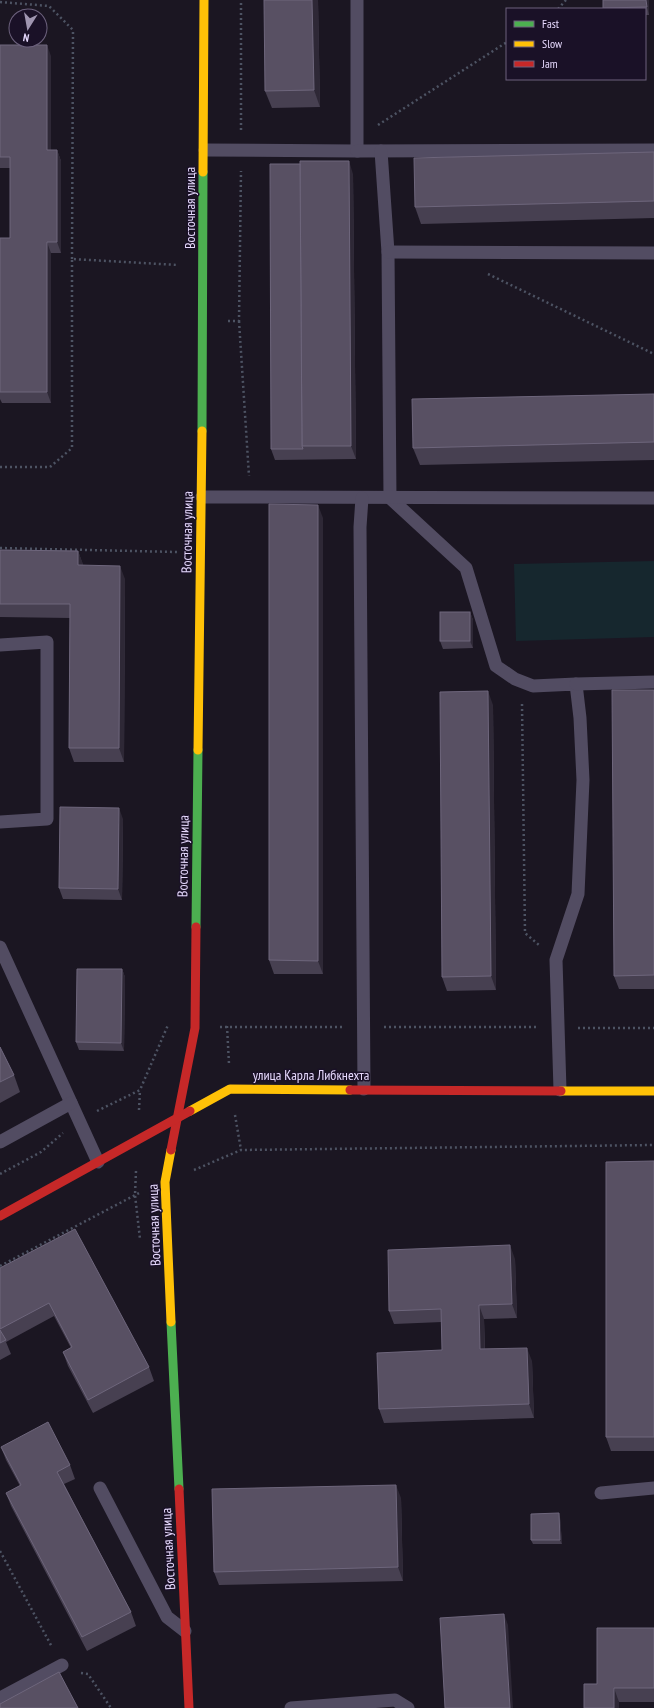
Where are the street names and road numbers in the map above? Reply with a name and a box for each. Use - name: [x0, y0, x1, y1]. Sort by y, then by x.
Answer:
- street label: Восточная улица: [181, 167, 199, 249]
- street label: Восточная улица: [177, 491, 197, 573]
- street label: Восточная улица: [173, 815, 193, 897]
- street label: улица Карла Либкнехта: [253, 1066, 369, 1084]
- street label: Восточная улица: [144, 1184, 164, 1266]
- street label: Восточная улица: [157, 1508, 179, 1590]

